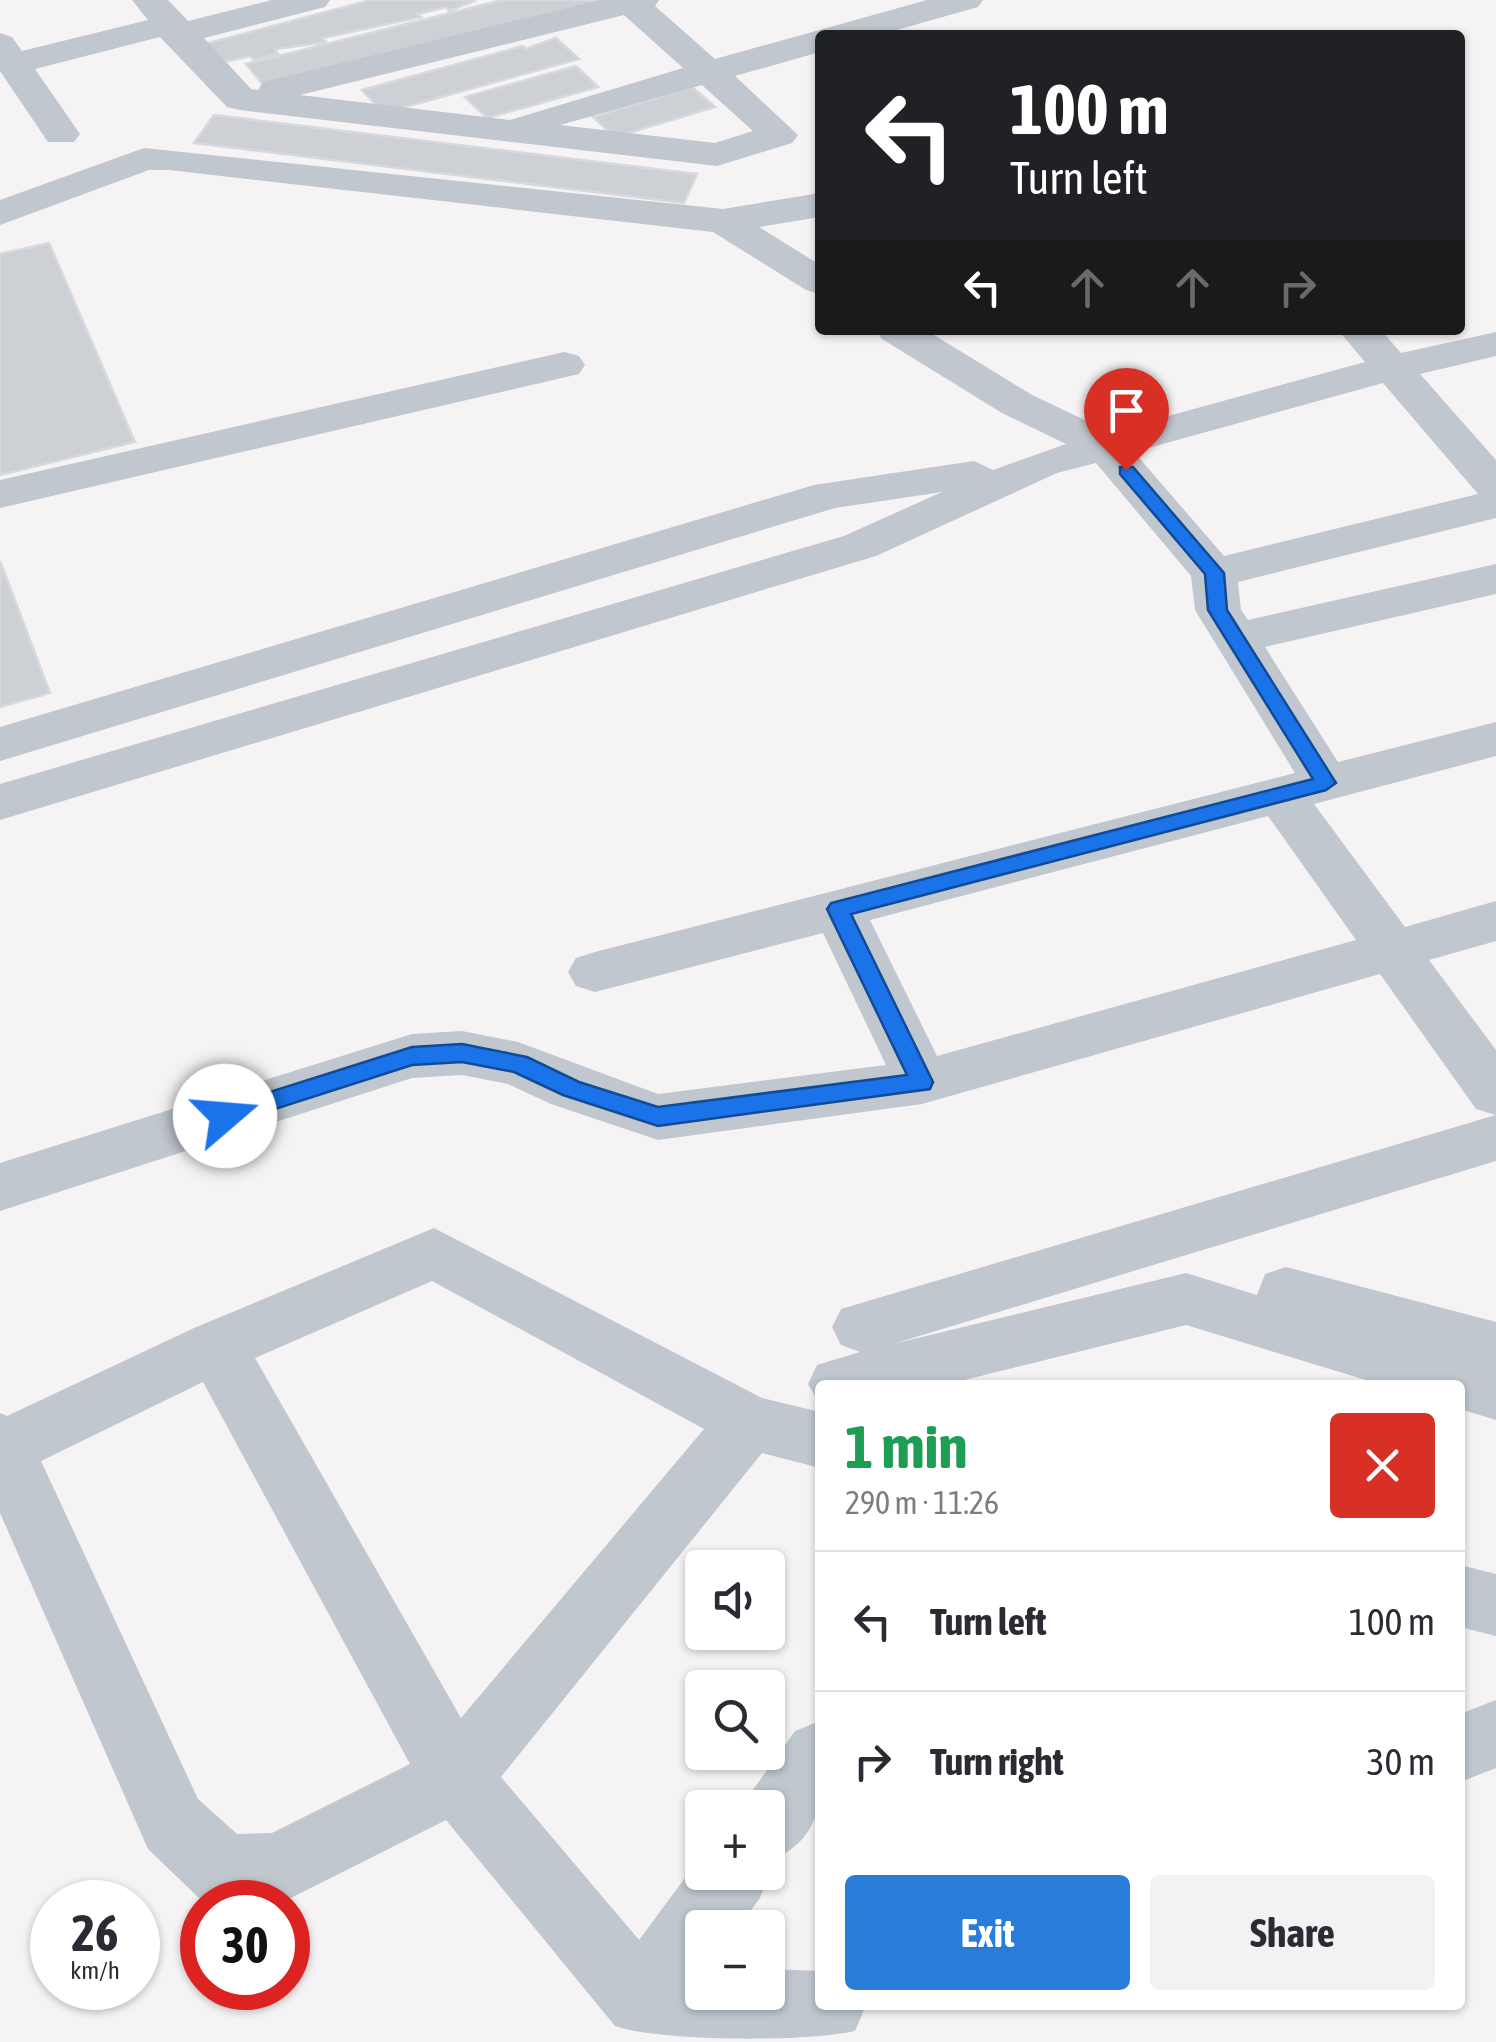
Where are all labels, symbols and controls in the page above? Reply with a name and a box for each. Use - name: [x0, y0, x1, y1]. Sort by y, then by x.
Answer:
- text: 100 m: [1010, 69, 1169, 149]
- icon: left: [845, 70, 975, 200]
- text: Turn left: [1010, 152, 1148, 204]
- icon: left: [955, 260, 1010, 315]
- icon: ahead: [1060, 260, 1115, 315]
- icon: ahead: [1165, 260, 1220, 315]
- icon: right: [1270, 260, 1325, 315]
- pin: [1084, 368, 1169, 471]
- icon: arrive: [1099, 383, 1154, 438]
- position arrow: [173, 1064, 277, 1168]
- text: 1 min: [845, 1412, 968, 1481]
- button: close: [1330, 1413, 1435, 1518]
- text: 290 m · 11:26: [845, 1484, 999, 1521]
- map controls: [685, 1550, 785, 2010]
- button: sound: [685, 1550, 785, 1650]
- icon: left: [845, 1594, 900, 1649]
- text: Turn left: [930, 1600, 1046, 1643]
- text: 100 m: [1349, 1600, 1435, 1643]
- button: search: [685, 1670, 785, 1770]
- icon: right: [845, 1734, 900, 1789]
- text: Turn right: [930, 1740, 1064, 1783]
- text: 30 m: [1367, 1740, 1435, 1783]
- button: +: [685, 1790, 785, 1890]
- button: Exit: [845, 1875, 1130, 1990]
- button: Share: [1150, 1875, 1435, 1990]
- speed limit sign: 30: [180, 1880, 310, 2010]
- text: 26: [71, 1904, 118, 1962]
- button: −: [685, 1910, 785, 2010]
- text: km/h: [70, 1956, 120, 1984]

